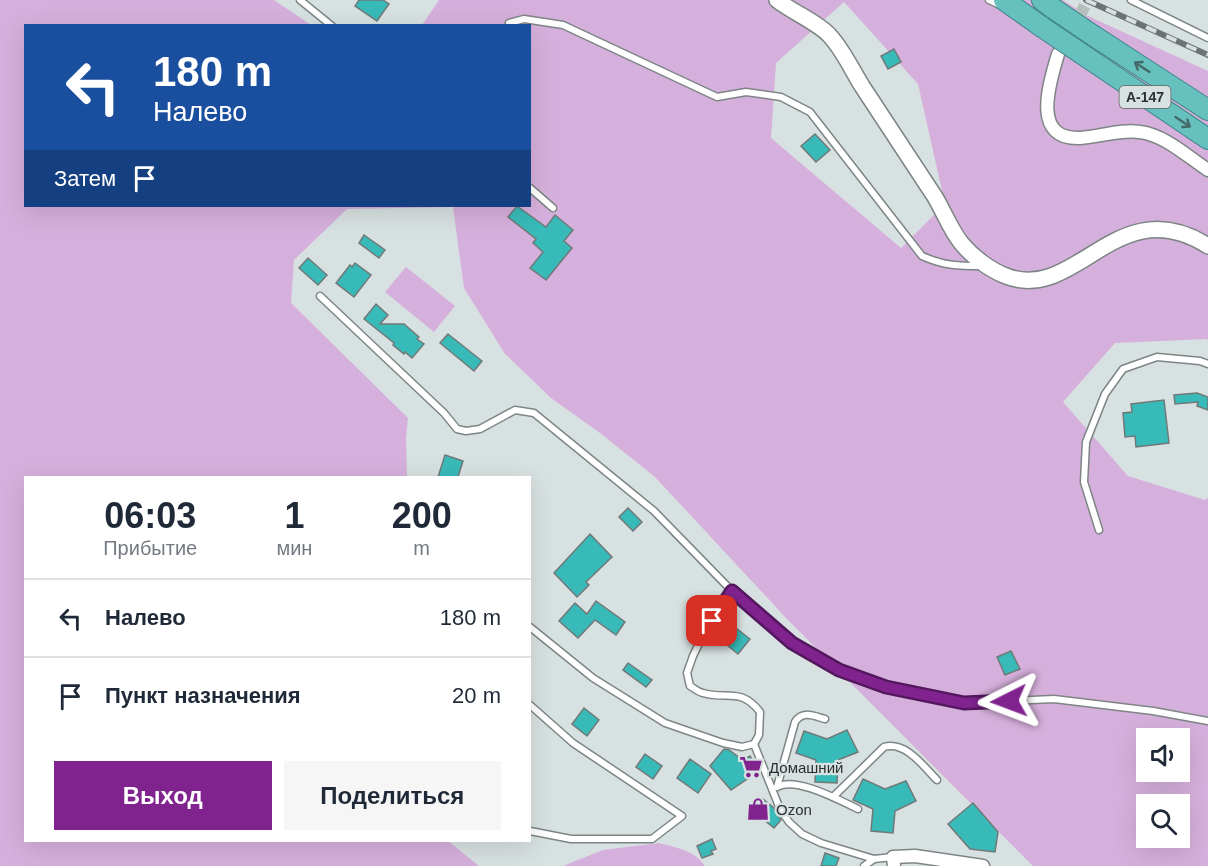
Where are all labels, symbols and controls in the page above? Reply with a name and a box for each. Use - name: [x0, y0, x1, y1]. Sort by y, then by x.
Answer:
- icon: left: [54, 48, 132, 126]
- text: 180 m: [153, 48, 272, 95]
- one-way arrow: [1134, 61, 1150, 73]
- road number: А-147: [1120, 86, 1170, 108]
- text: Налево: [153, 97, 247, 127]
- one-way arrow: [1174, 116, 1191, 128]
- icon: arrive: [128, 162, 161, 195]
- text: Затем: [54, 166, 116, 191]
- text: 06:03: [104, 495, 196, 536]
- text: 1: [284, 495, 304, 536]
- text: 200: [392, 495, 452, 536]
- text: Прибытие: [103, 537, 197, 559]
- text: мин: [276, 537, 312, 559]
- text: m: [413, 537, 430, 559]
- pin: [686, 595, 737, 646]
- icon: left: [54, 602, 87, 635]
- icon: arrive: [695, 604, 728, 637]
- text: Налево: [105, 605, 186, 630]
- text: 180 m: [440, 605, 501, 630]
- position arrow: [977, 669, 1041, 733]
- icon: arrive: [54, 680, 87, 713]
- text: Пункт назначения: [105, 683, 301, 708]
- text: 20 m: [452, 683, 501, 708]
- map controls: [1136, 728, 1190, 848]
- button: sound: [1136, 728, 1190, 782]
- supermarket icon: Домашний: [738, 754, 764, 780]
- place label: Домашний: [769, 759, 843, 776]
- button: Выход: [54, 761, 272, 830]
- button: Поделиться: [284, 761, 501, 830]
- button: search: [1136, 794, 1190, 848]
- shop icon: Ozon: [745, 796, 771, 822]
- place label: Ozon: [776, 801, 812, 818]

